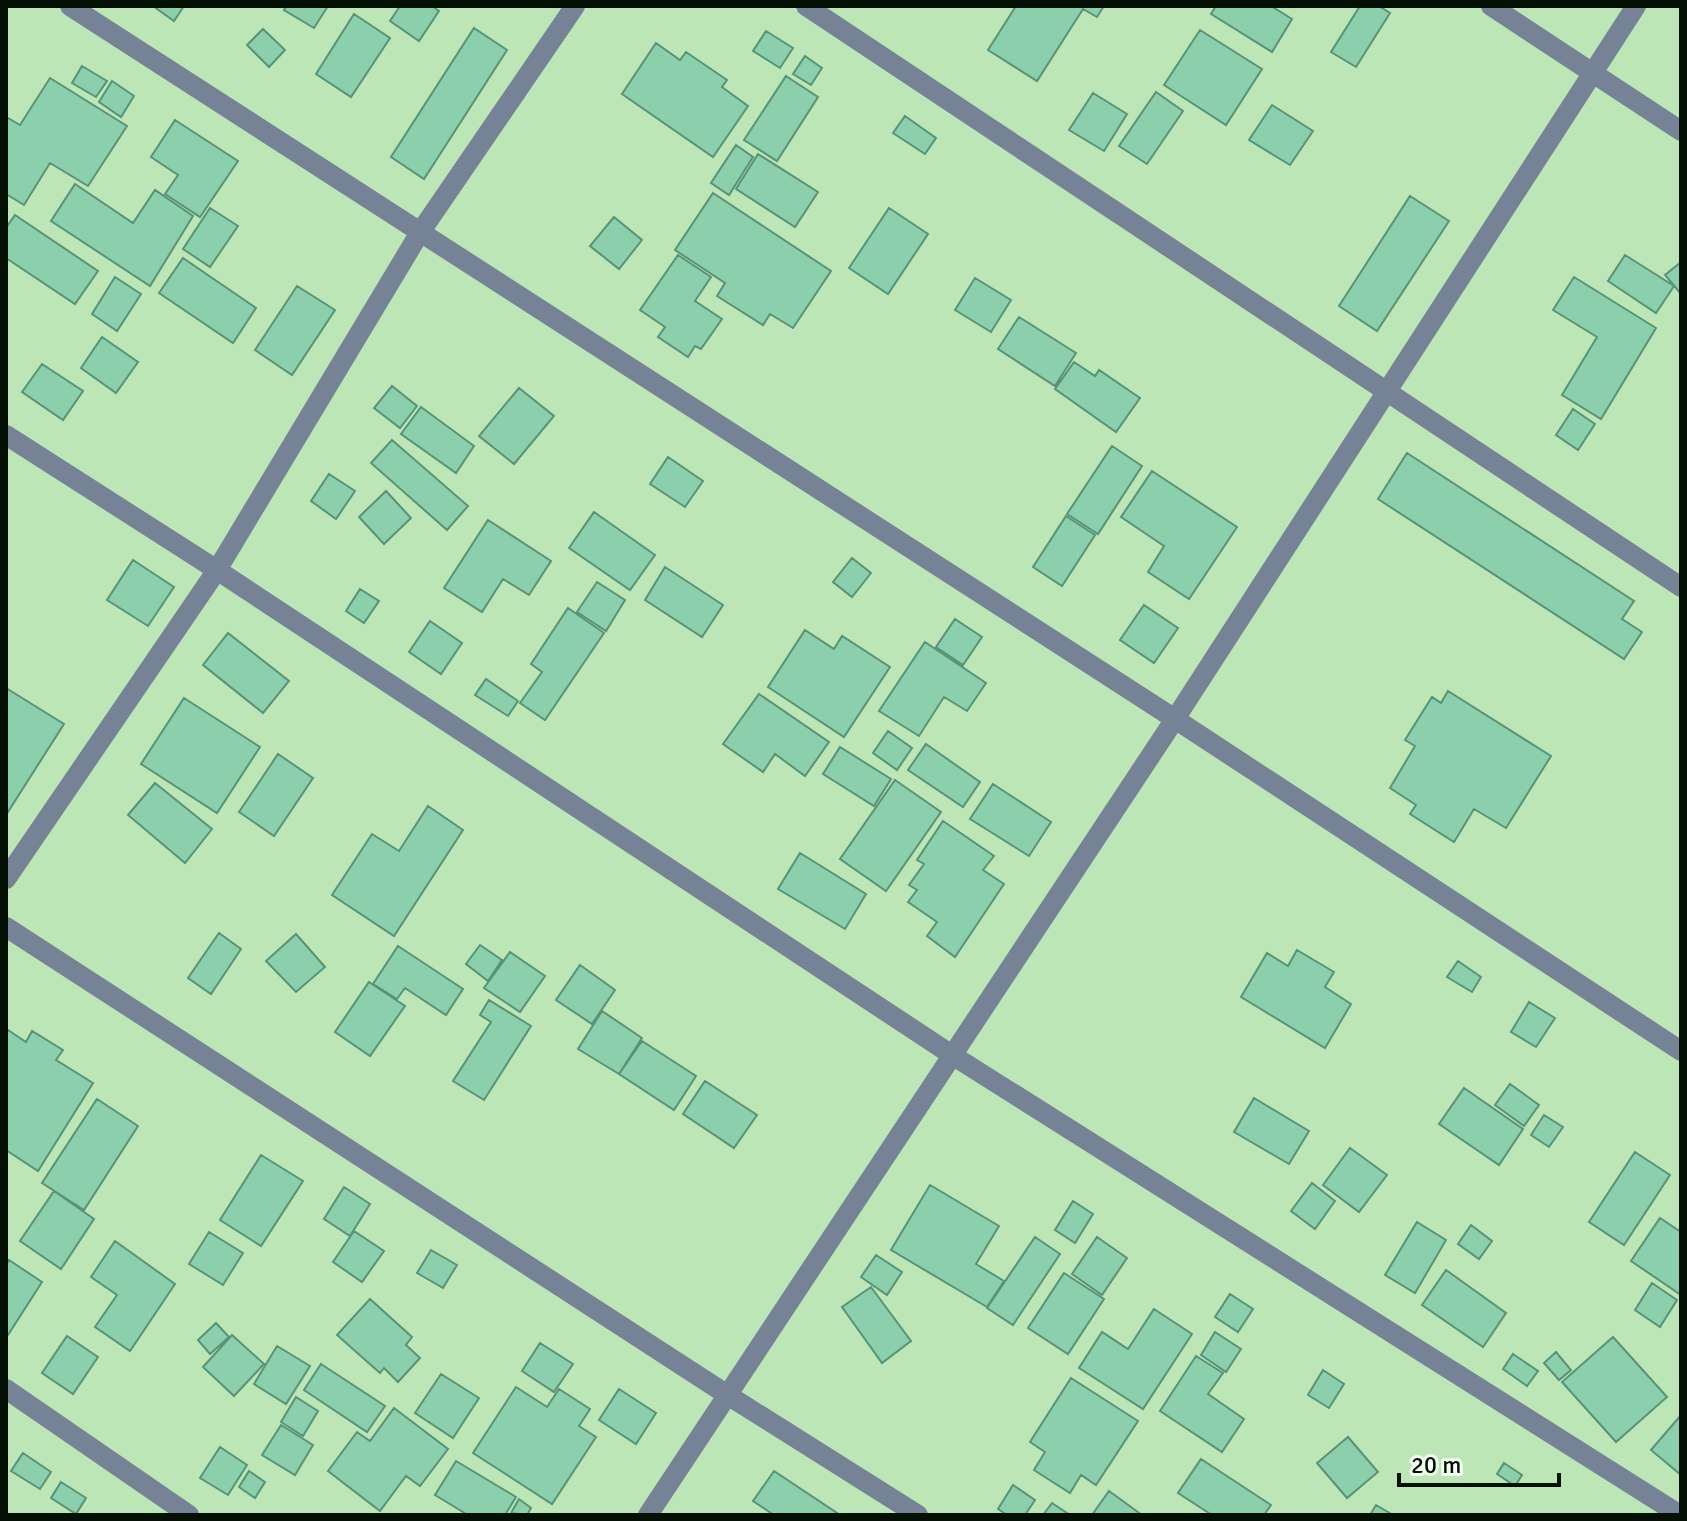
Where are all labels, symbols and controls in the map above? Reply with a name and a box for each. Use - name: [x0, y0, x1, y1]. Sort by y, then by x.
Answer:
- scale bar: [1399, 1437, 1559, 1487]
- text: 20 m: [1411, 1450, 1461, 1480]

